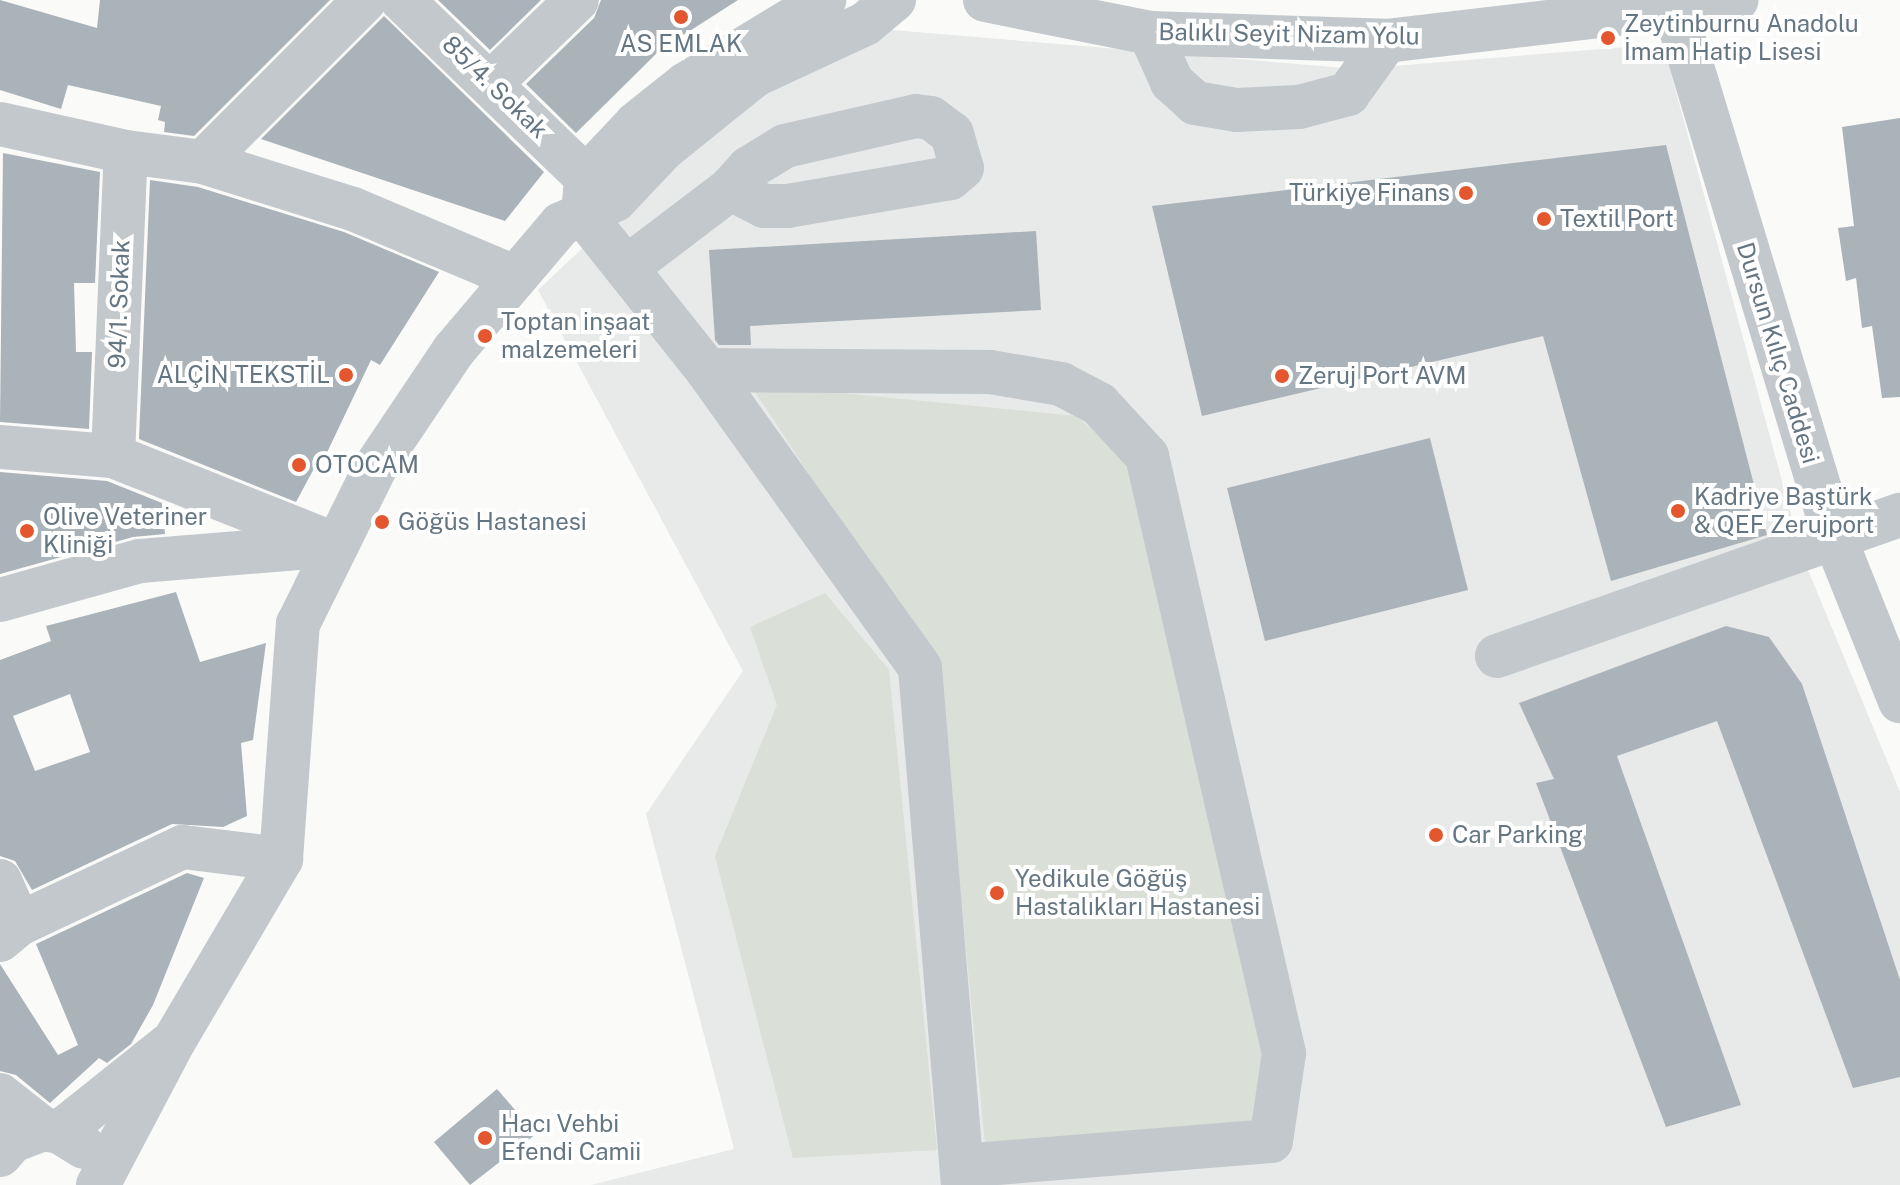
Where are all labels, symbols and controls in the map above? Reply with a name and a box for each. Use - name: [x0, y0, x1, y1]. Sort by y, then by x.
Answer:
- marker: AS EMLAK: [672, 8, 690, 26]
- place label: Zeytinburnu Anadolu İmam Hatip Lisesi: [1624, 10, 1859, 66]
- street label: Balıklı Seyit Nizam Yolu: [1158, 17, 1420, 51]
- marker: Zeytinburnu Anadolu İmam Hatip Lisesi: [1599, 29, 1617, 47]
- street label: 85/4. Sokak: [436, 30, 554, 144]
- place label: AS EMLAK: [620, 30, 742, 58]
- place label: Türkiye Finans: [1289, 179, 1450, 207]
- marker: Türkiye Finans: [1457, 184, 1475, 202]
- place label: Textil Port: [1560, 205, 1674, 233]
- marker: Textil Port: [1535, 210, 1553, 228]
- street label: 94/1. Sokak: [102, 239, 136, 369]
- street label: Dursun Kılıç Caddesi: [1731, 239, 1825, 467]
- place label: Toptan inşaat malzemeleri: [501, 308, 650, 364]
- marker: Toptan inşaat malzemeleri: [476, 327, 494, 345]
- place label: ALÇİN TEKSTİL: [157, 361, 330, 389]
- place label: Zeruj Port AVM: [1298, 362, 1467, 390]
- marker: ALÇİN TEKSTİL: [337, 366, 355, 384]
- marker: Zeruj Port AVM: [1273, 367, 1291, 385]
- place label: OTOCAM: [315, 451, 419, 479]
- marker: OTOCAM: [290, 456, 308, 474]
- place label: Kadriye Baştürk & QEF Zerujport: [1694, 483, 1874, 539]
- marker: Kadriye Baştürk & QEF Zerujport: [1669, 502, 1687, 520]
- place label: Olive Veteriner Kliniği: [43, 503, 208, 559]
- place label: Göğüs Hastanesi: [398, 508, 587, 536]
- marker: Göğüs Hastanesi: [373, 513, 391, 531]
- marker: Olive Veteriner Kliniği: [18, 522, 36, 540]
- place label: Car Parking: [1452, 821, 1583, 849]
- marker: Car Parking: [1427, 826, 1445, 844]
- place label: Yedikule Göğüş Hastalıkları Hastanesi: [1015, 865, 1260, 921]
- marker: Yedikule Göğüş Hastalıkları Hastanesi: [986, 882, 1008, 904]
- place label: Hacı Vehbi Efendi Camii: [501, 1110, 641, 1166]
- marker: Hacı Vehbi Efendi Camii: [476, 1129, 494, 1147]

